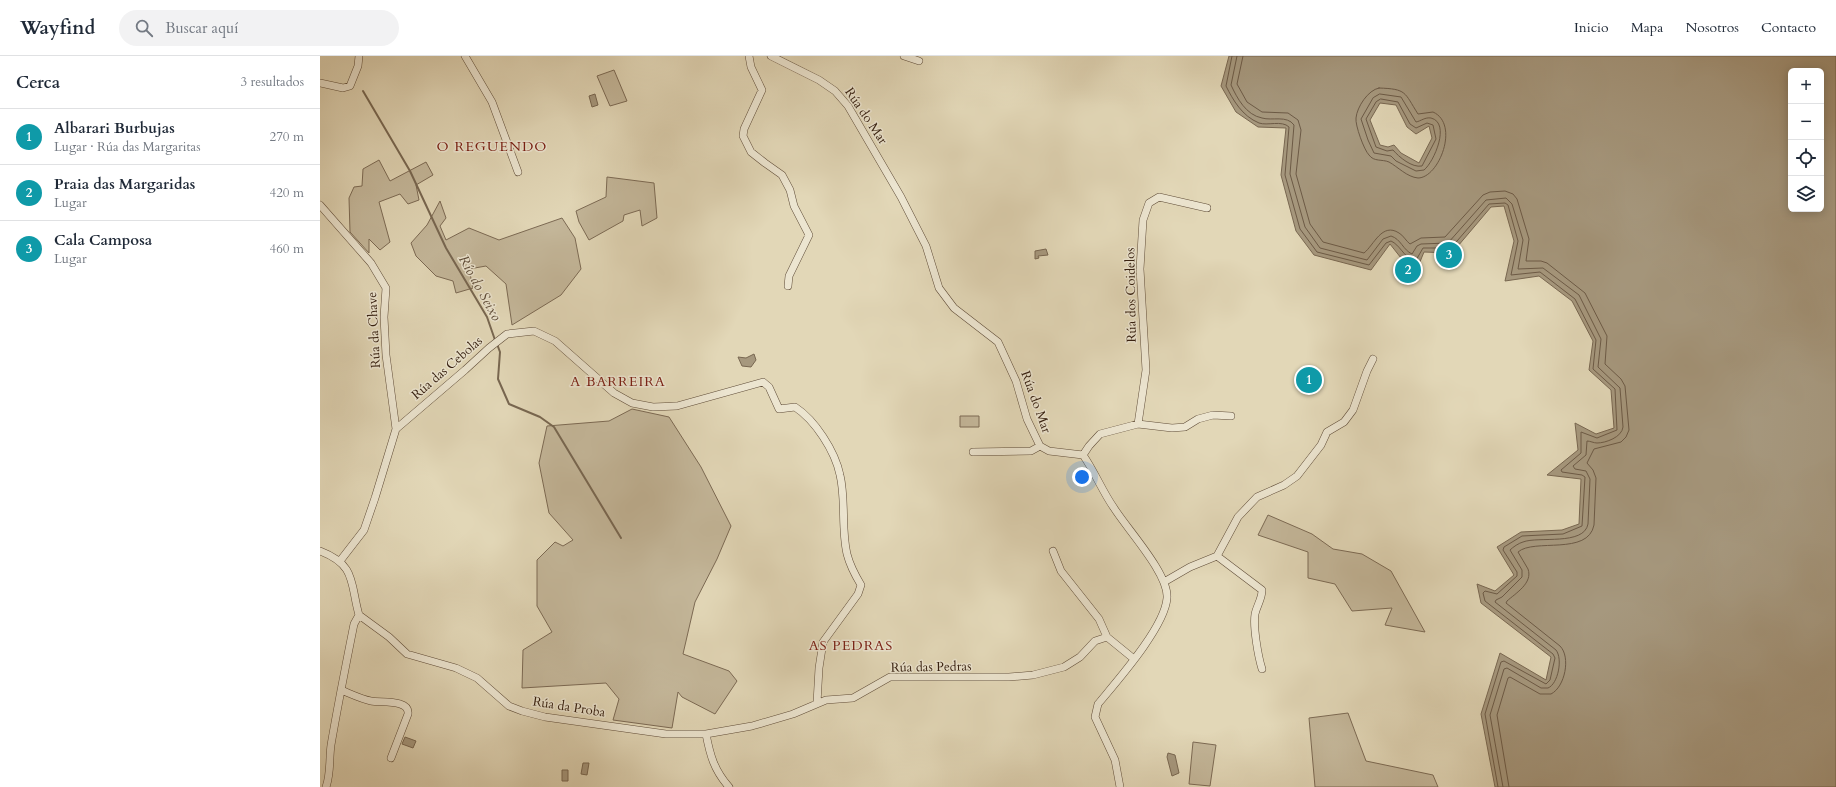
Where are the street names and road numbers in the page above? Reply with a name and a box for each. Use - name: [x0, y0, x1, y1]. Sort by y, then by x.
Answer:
- street label: Rúa do Mar: [840, 84, 892, 148]
- street label: Rúa dos Coidelos: [1121, 247, 1141, 343]
- street label: Rúa da Chave: [363, 291, 385, 369]
- street label: Rúa das Cebolas: [408, 332, 486, 404]
- street label: Rúa do Mar: [1016, 368, 1056, 436]
- street label: Rúa das Pedras: [890, 657, 972, 677]
- street label: Rúa da Proba: [531, 692, 607, 722]

